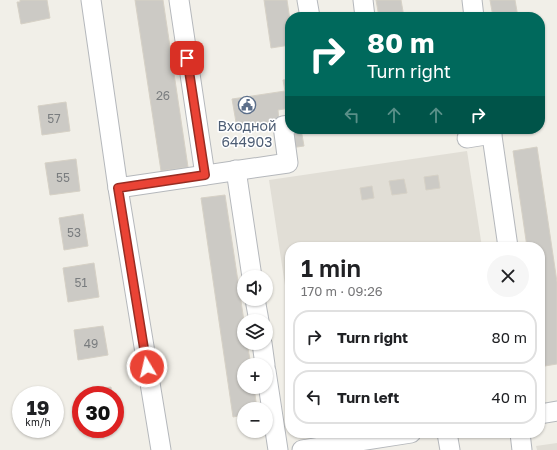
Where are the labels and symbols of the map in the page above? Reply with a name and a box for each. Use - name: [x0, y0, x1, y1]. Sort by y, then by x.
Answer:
- pin: [170, 41, 204, 75]
- house number: 26: [156, 88, 170, 103]
- public building icon: Входной 644903: [237, 95, 257, 115]
- house number: 57: [47, 111, 61, 126]
- place label: Входной 644903: [218, 117, 276, 150]
- house number: 55: [56, 170, 70, 185]
- house number: 53: [67, 225, 81, 240]
- house number: 51: [75, 275, 88, 290]
- house number: 49: [84, 336, 98, 351]
- position arrow: [126, 346, 168, 388]
- speed limit sign: 30: [72, 386, 124, 438]

